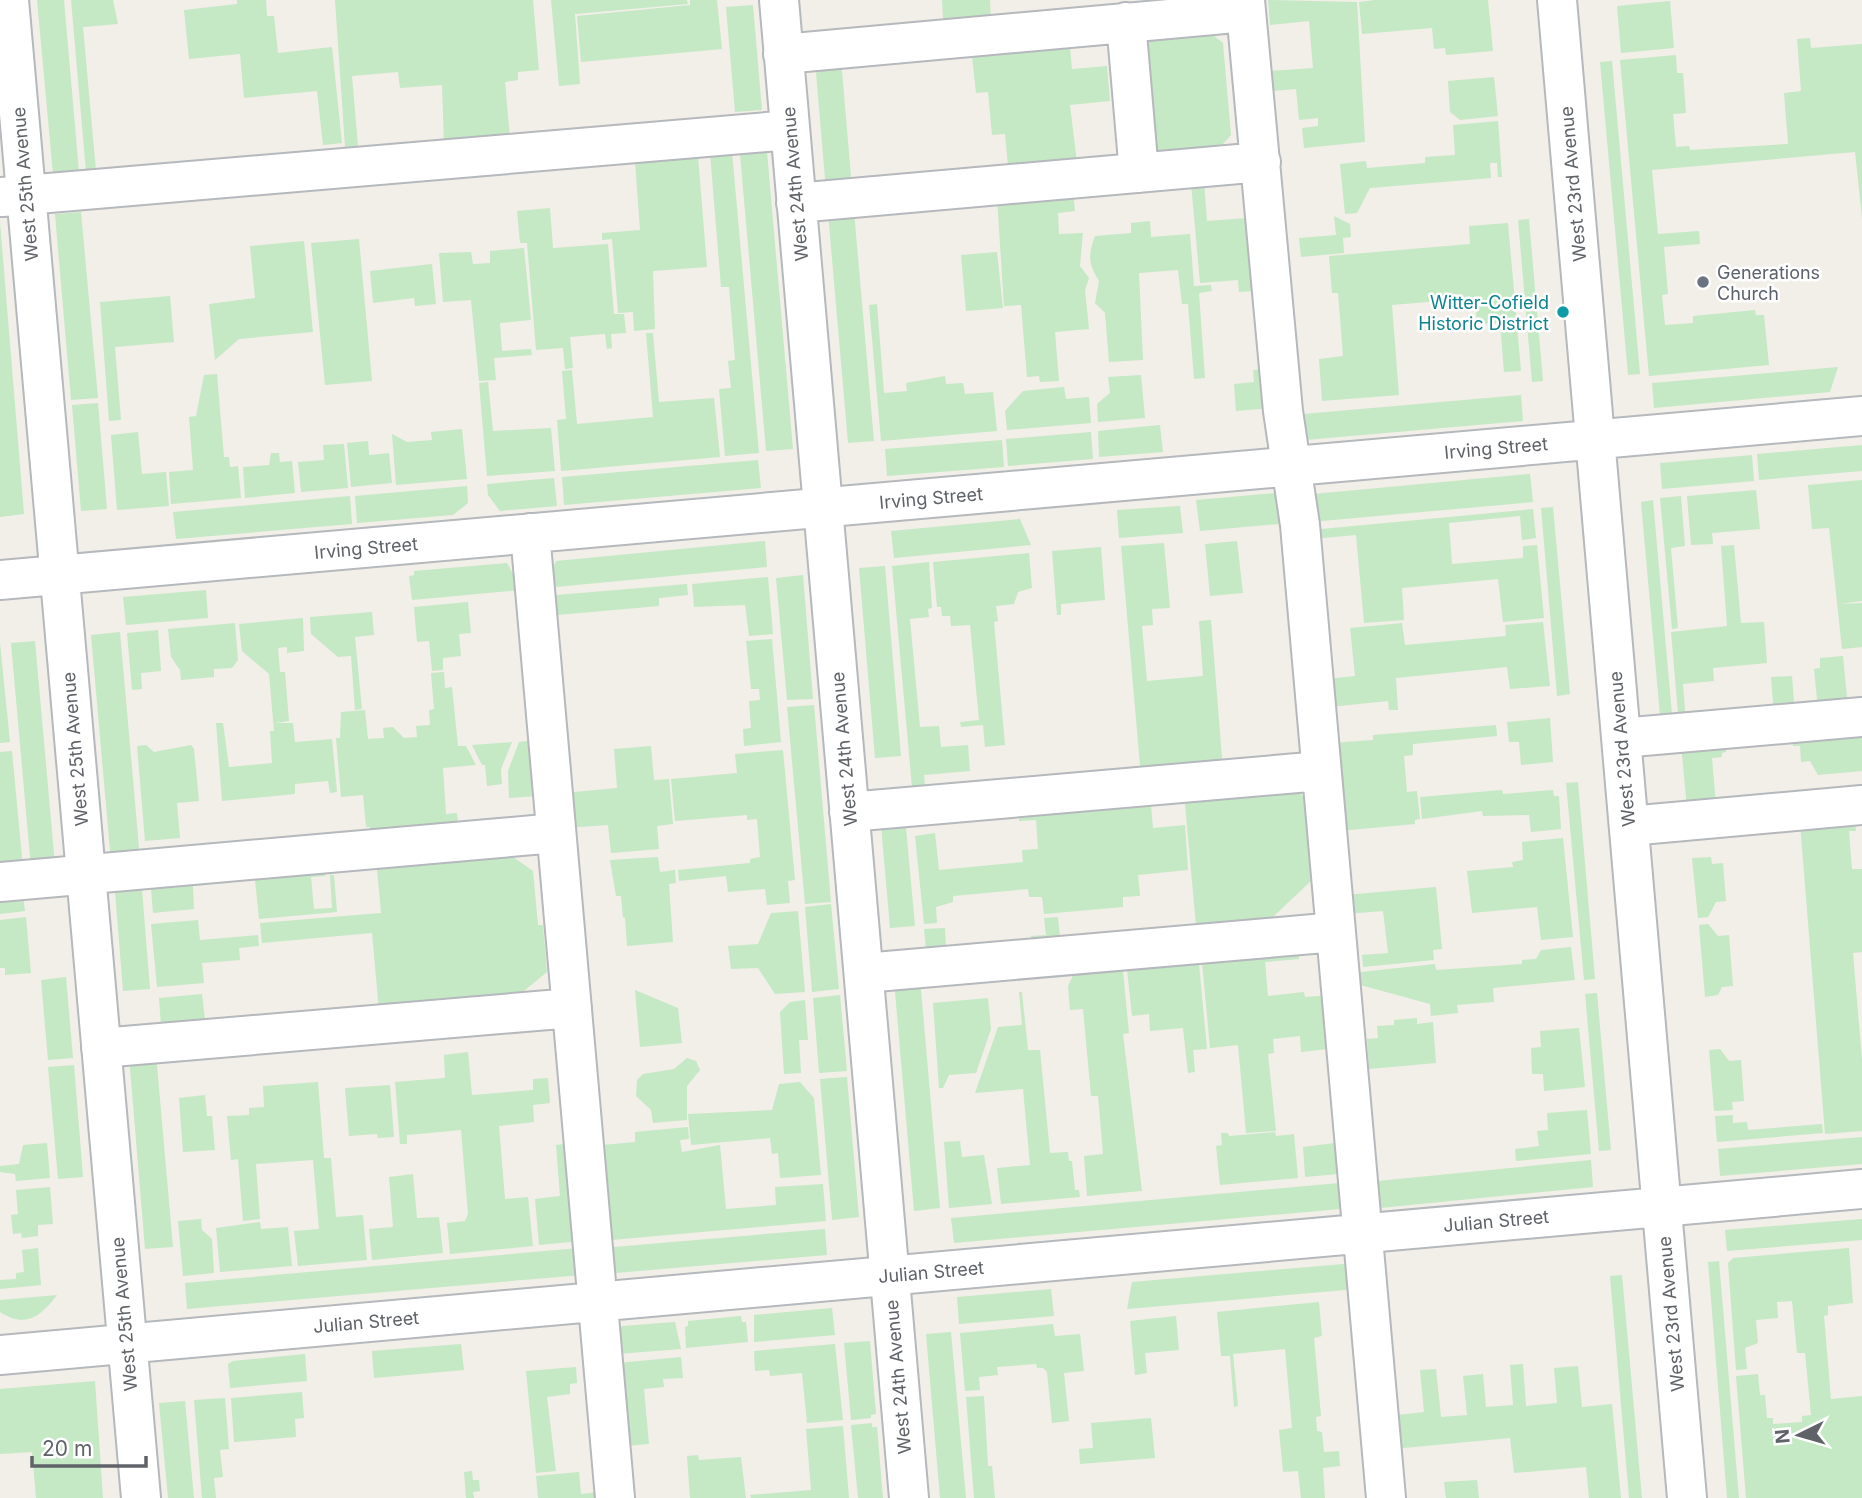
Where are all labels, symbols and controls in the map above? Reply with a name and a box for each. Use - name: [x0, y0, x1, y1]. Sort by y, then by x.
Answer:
- street label: West 25th Avenue: [8, 106, 42, 262]
- street label: West 24th Avenue: [778, 106, 812, 262]
- street label: West 23rd Avenue: [1556, 106, 1590, 262]
- place label: Generations Church: [1717, 262, 1820, 304]
- marker: Generations Church: [1695, 274, 1711, 290]
- place label: Witter-Cofield Historic District: [1418, 292, 1549, 334]
- marker: Witter-Cofield Historic District: [1555, 304, 1571, 320]
- street label: Irving Street: [1443, 433, 1549, 463]
- street label: Irving Street: [878, 483, 984, 513]
- street label: Irving Street: [313, 533, 419, 563]
- street label: West 25th Avenue: [58, 671, 92, 827]
- street label: West 24th Avenue: [827, 671, 861, 827]
- street label: West 23rd Avenue: [1605, 671, 1639, 827]
- street label: Julian Street: [1442, 1206, 1550, 1236]
- street label: West 25th Avenue: [107, 1236, 141, 1392]
- street label: West 23rd Avenue: [1654, 1236, 1688, 1392]
- street label: Julian Street: [877, 1257, 985, 1287]
- street label: West 24th Avenue: [881, 1299, 915, 1455]
- street label: Julian Street: [312, 1307, 420, 1337]
- north arrow: [1764, 1400, 1834, 1470]
- scale bar: [32, 1424, 145, 1468]
- text: N: [1770, 1428, 1795, 1445]
- text: 20 m: [42, 1436, 92, 1461]

